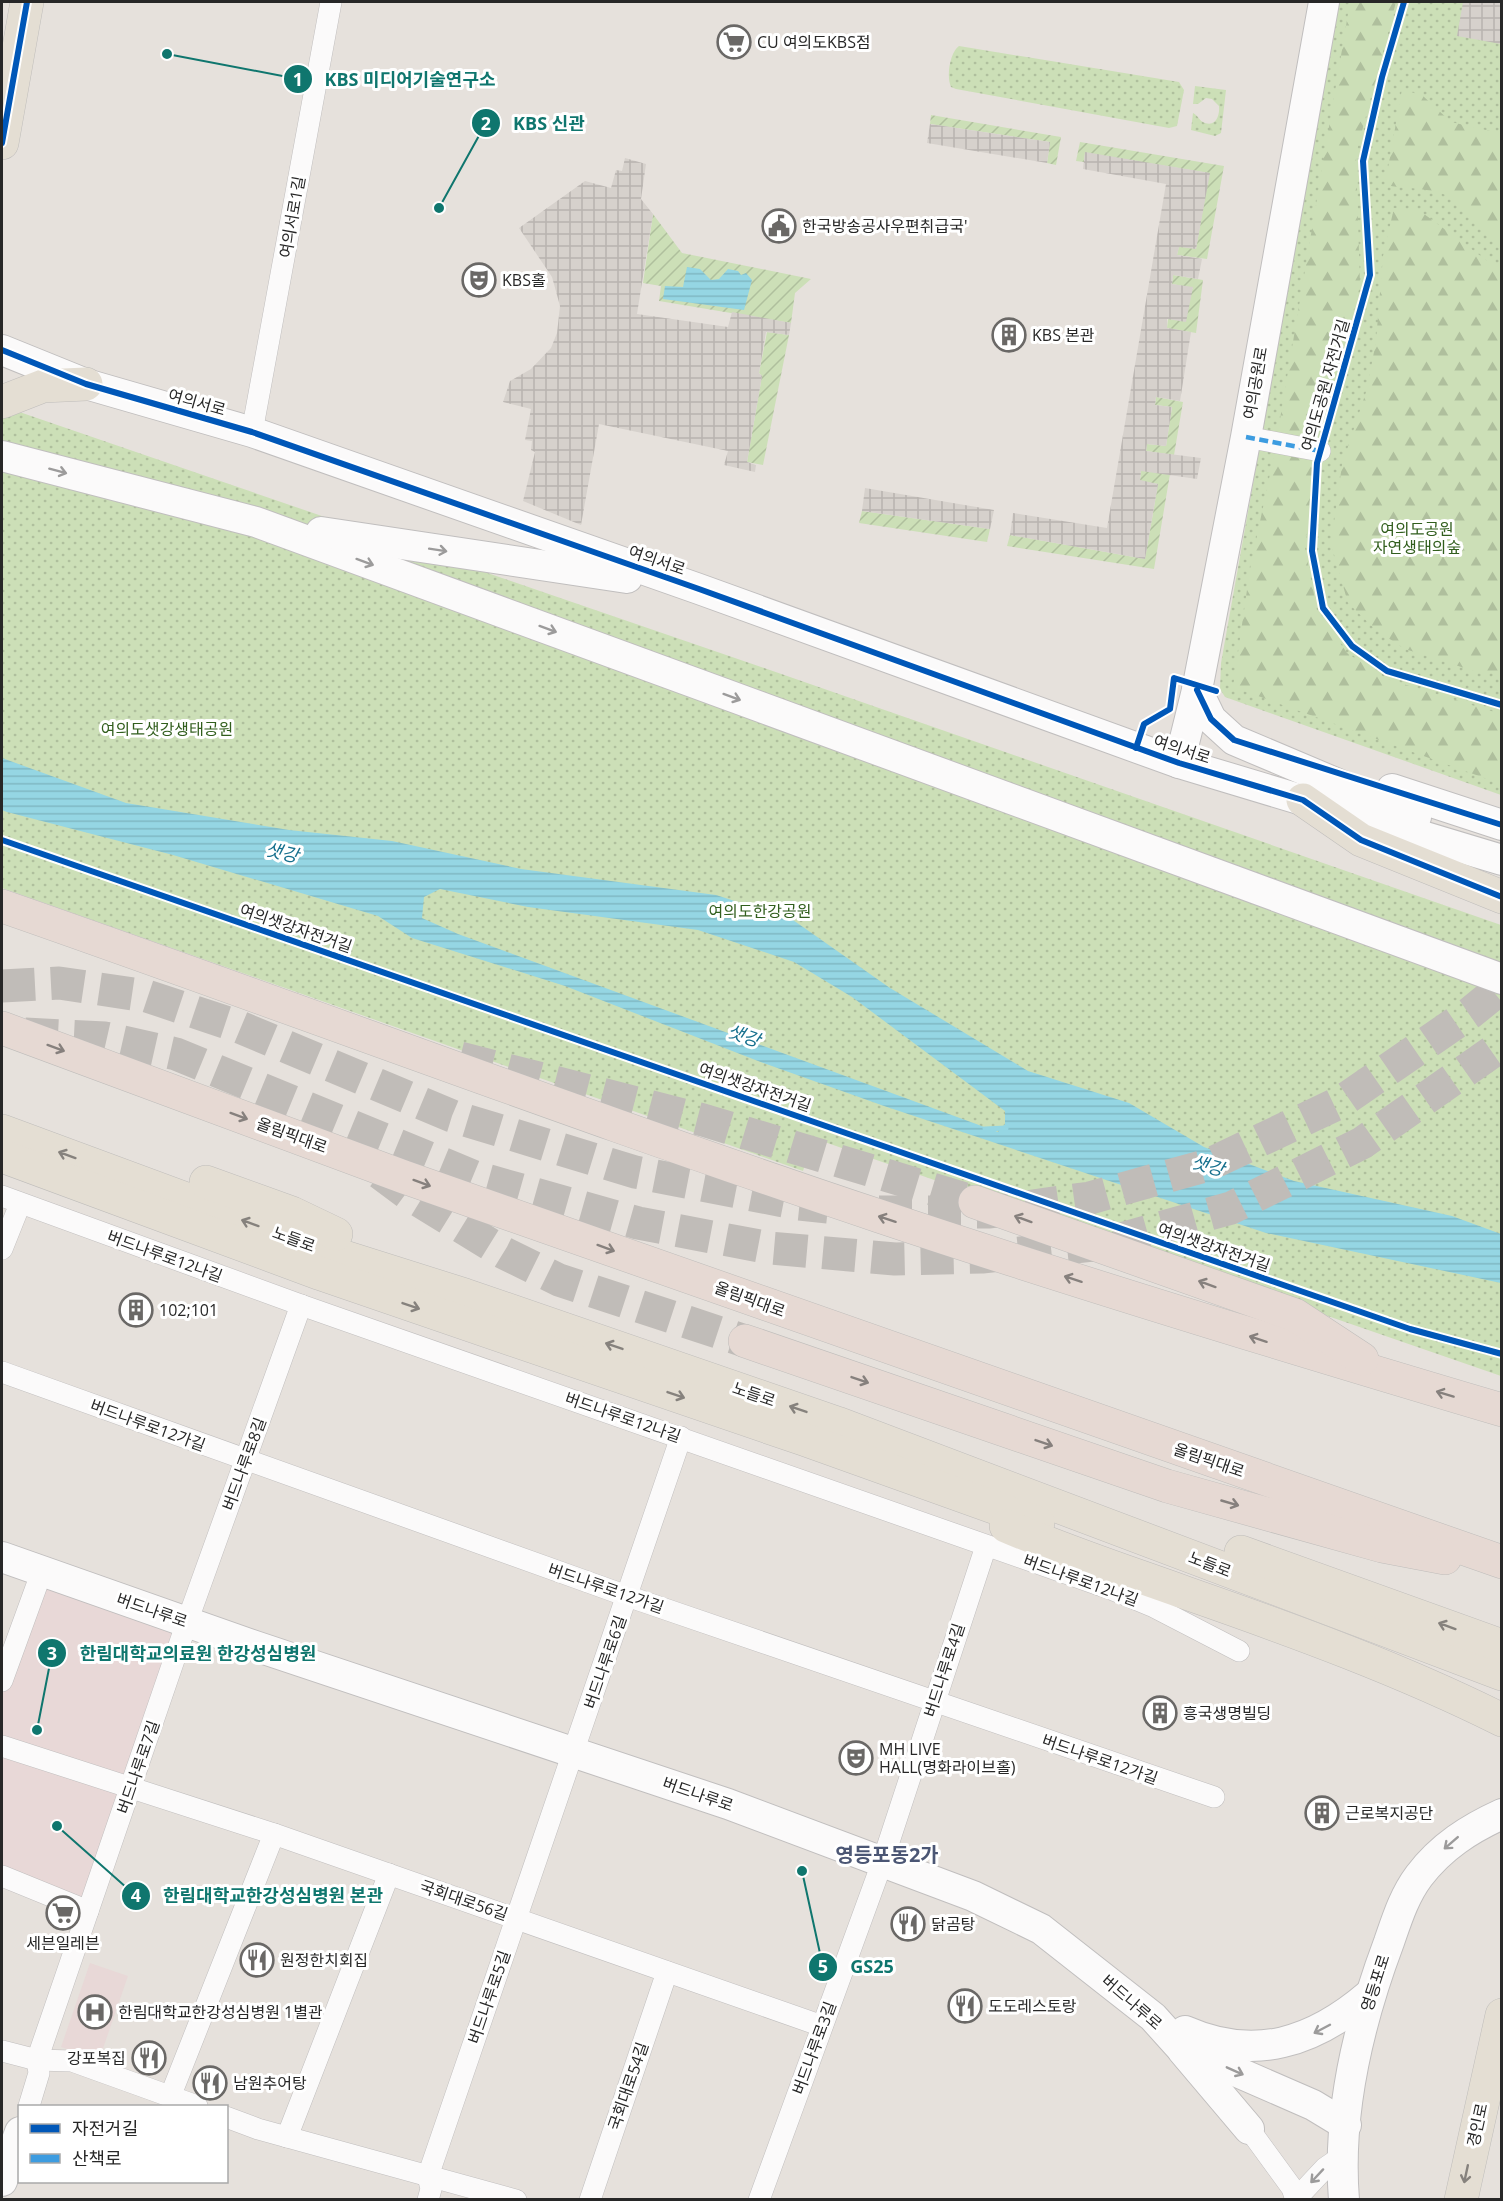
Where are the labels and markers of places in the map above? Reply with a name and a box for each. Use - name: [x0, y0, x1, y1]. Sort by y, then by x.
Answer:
- supermarket icon: CU 여의도KBS점: [716, 24, 752, 60]
- place label: CU 여의도KBS점: [757, 31, 871, 53]
- callout: KBS 미디어기술연구소: [283, 61, 508, 97]
- callout: KBS 신관: [471, 105, 596, 141]
- public building icon: 한국방송공사우편취급국': [761, 208, 797, 244]
- place label: 한국방송공사우편취급국': [802, 215, 967, 237]
- theatre icon: KBS홀: [461, 262, 497, 298]
- place label: KBS홀: [502, 269, 546, 291]
- building icon: KBS 본관: [991, 317, 1027, 353]
- place label: KBS 본관: [1032, 324, 1095, 346]
- building icon: 102;101: [118, 1292, 154, 1328]
- place label: 102;101: [159, 1299, 218, 1321]
- callout: 한림대학교의료원 한강성심병원: [37, 1635, 328, 1671]
- building icon: 흥국생명빌딩: [1142, 1695, 1178, 1731]
- place label: 흥국생명빌딩: [1183, 1702, 1271, 1724]
- place label: MH LIVE HALL(명화라이브홀): [879, 1738, 1016, 1778]
- theatre icon: MH LIVE HALL(명화라이브홀): [838, 1740, 874, 1776]
- building icon: 근로복지공단: [1304, 1795, 1340, 1831]
- place label: 근로복지공단: [1345, 1802, 1434, 1824]
- callout: 한림대학교한강성심병원 본관: [121, 1878, 395, 1914]
- supermarket icon: 세븐일레븐: [45, 1895, 81, 1931]
- restaurant icon: 닭곰탕: [890, 1906, 926, 1942]
- place label: 닭곰탕: [931, 1913, 975, 1935]
- place label: 세븐일레븐: [26, 1932, 100, 1954]
- restaurant icon: 원정한치회집: [239, 1942, 275, 1978]
- place label: 원정한치회집: [280, 1949, 368, 1971]
- callout: GS25: [808, 1949, 905, 1985]
- restaurant icon: 도도레스토랑: [947, 1988, 983, 2024]
- hospital icon: 한림대학교한강성심병원 1별관: [77, 1994, 113, 2030]
- place label: 도도레스토랑: [988, 1995, 1077, 2017]
- place label: 한림대학교한강성심병원 1별관: [118, 2001, 323, 2023]
- restaurant icon: 강포복집: [131, 2040, 167, 2076]
- place label: 강포복집: [67, 2047, 126, 2069]
- restaurant icon: 남원추어탕: [192, 2065, 228, 2101]
- place label: 남원추어탕: [233, 2072, 307, 2094]

